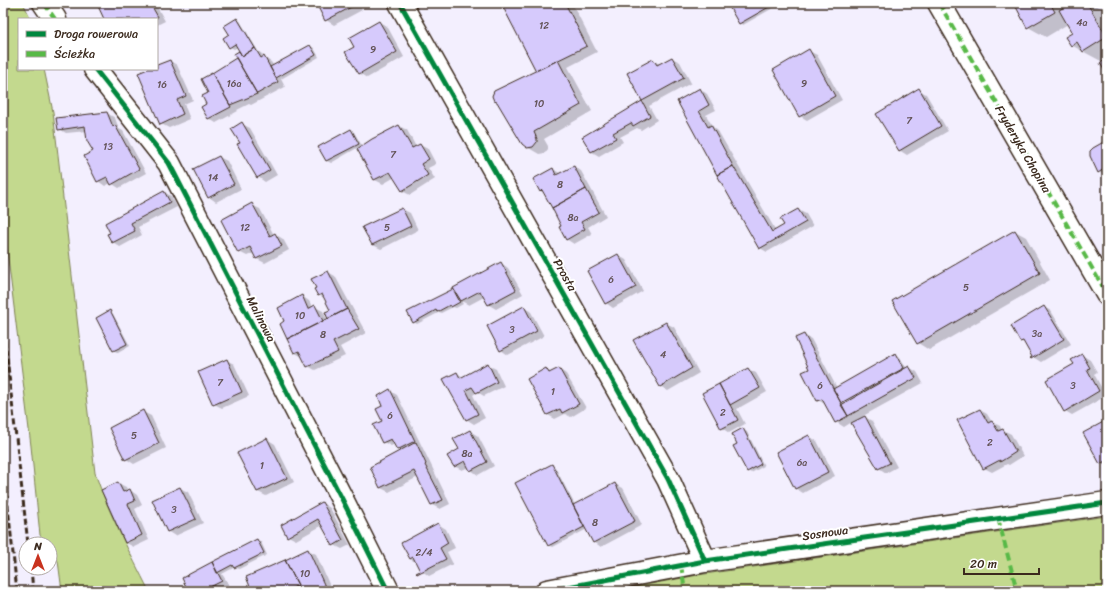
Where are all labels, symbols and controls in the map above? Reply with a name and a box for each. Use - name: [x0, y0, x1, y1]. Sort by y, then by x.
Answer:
- house number: 4a: [1076, 14, 1088, 32]
- house number: 12: [539, 17, 549, 35]
- legend: [18, 18, 158, 70]
- text: Droga rowerowa: [54, 23, 138, 45]
- house number: 9: [370, 41, 376, 59]
- text: Ścieżka: [54, 43, 95, 65]
- house number: 16a: [227, 75, 242, 93]
- house number: 9: [801, 75, 807, 93]
- house number: 16: [157, 76, 167, 94]
- house number: 10: [534, 95, 544, 113]
- street label: Fryderyka Chopina: [989, 101, 1058, 198]
- house number: 7: [906, 112, 913, 130]
- house number: 13: [103, 138, 113, 156]
- house number: 7: [390, 146, 397, 164]
- house number: 14: [208, 169, 218, 187]
- house number: 8: [557, 176, 563, 194]
- house number: 8a: [567, 209, 579, 227]
- house number: 12: [240, 219, 250, 237]
- house number: 5: [384, 219, 390, 237]
- street label: Prosta: [547, 254, 583, 296]
- house number: 6: [608, 271, 614, 289]
- house number: 5: [963, 279, 969, 297]
- street label: Malinowa: [240, 292, 282, 346]
- house number: 10: [295, 307, 305, 325]
- house number: 3: [509, 321, 515, 339]
- house number: 3a: [1032, 325, 1042, 343]
- house number: 8: [320, 326, 326, 344]
- house number: 4: [660, 346, 666, 364]
- house number: 7: [217, 374, 224, 392]
- house number: 6: [817, 377, 823, 395]
- house number: 3: [1070, 377, 1076, 395]
- house number: 1: [551, 383, 555, 401]
- house number: 2: [720, 404, 726, 422]
- house number: 6: [387, 407, 393, 425]
- house number: 5: [131, 427, 137, 445]
- house number: 2: [987, 434, 993, 452]
- house number: 8a: [461, 445, 473, 463]
- house number: 6a: [797, 454, 807, 472]
- house number: 1: [260, 457, 264, 475]
- house number: 3: [171, 501, 177, 519]
- house number: 8: [592, 514, 598, 532]
- street label: Sosnowa: [801, 519, 849, 547]
- north arrow: [18, 536, 58, 576]
- text: N: [33, 537, 42, 556]
- house number: 2/4: [416, 544, 432, 562]
- scale bar: [964, 550, 1039, 576]
- text: 20 m: [970, 553, 997, 575]
- house number: 10: [300, 565, 310, 583]

